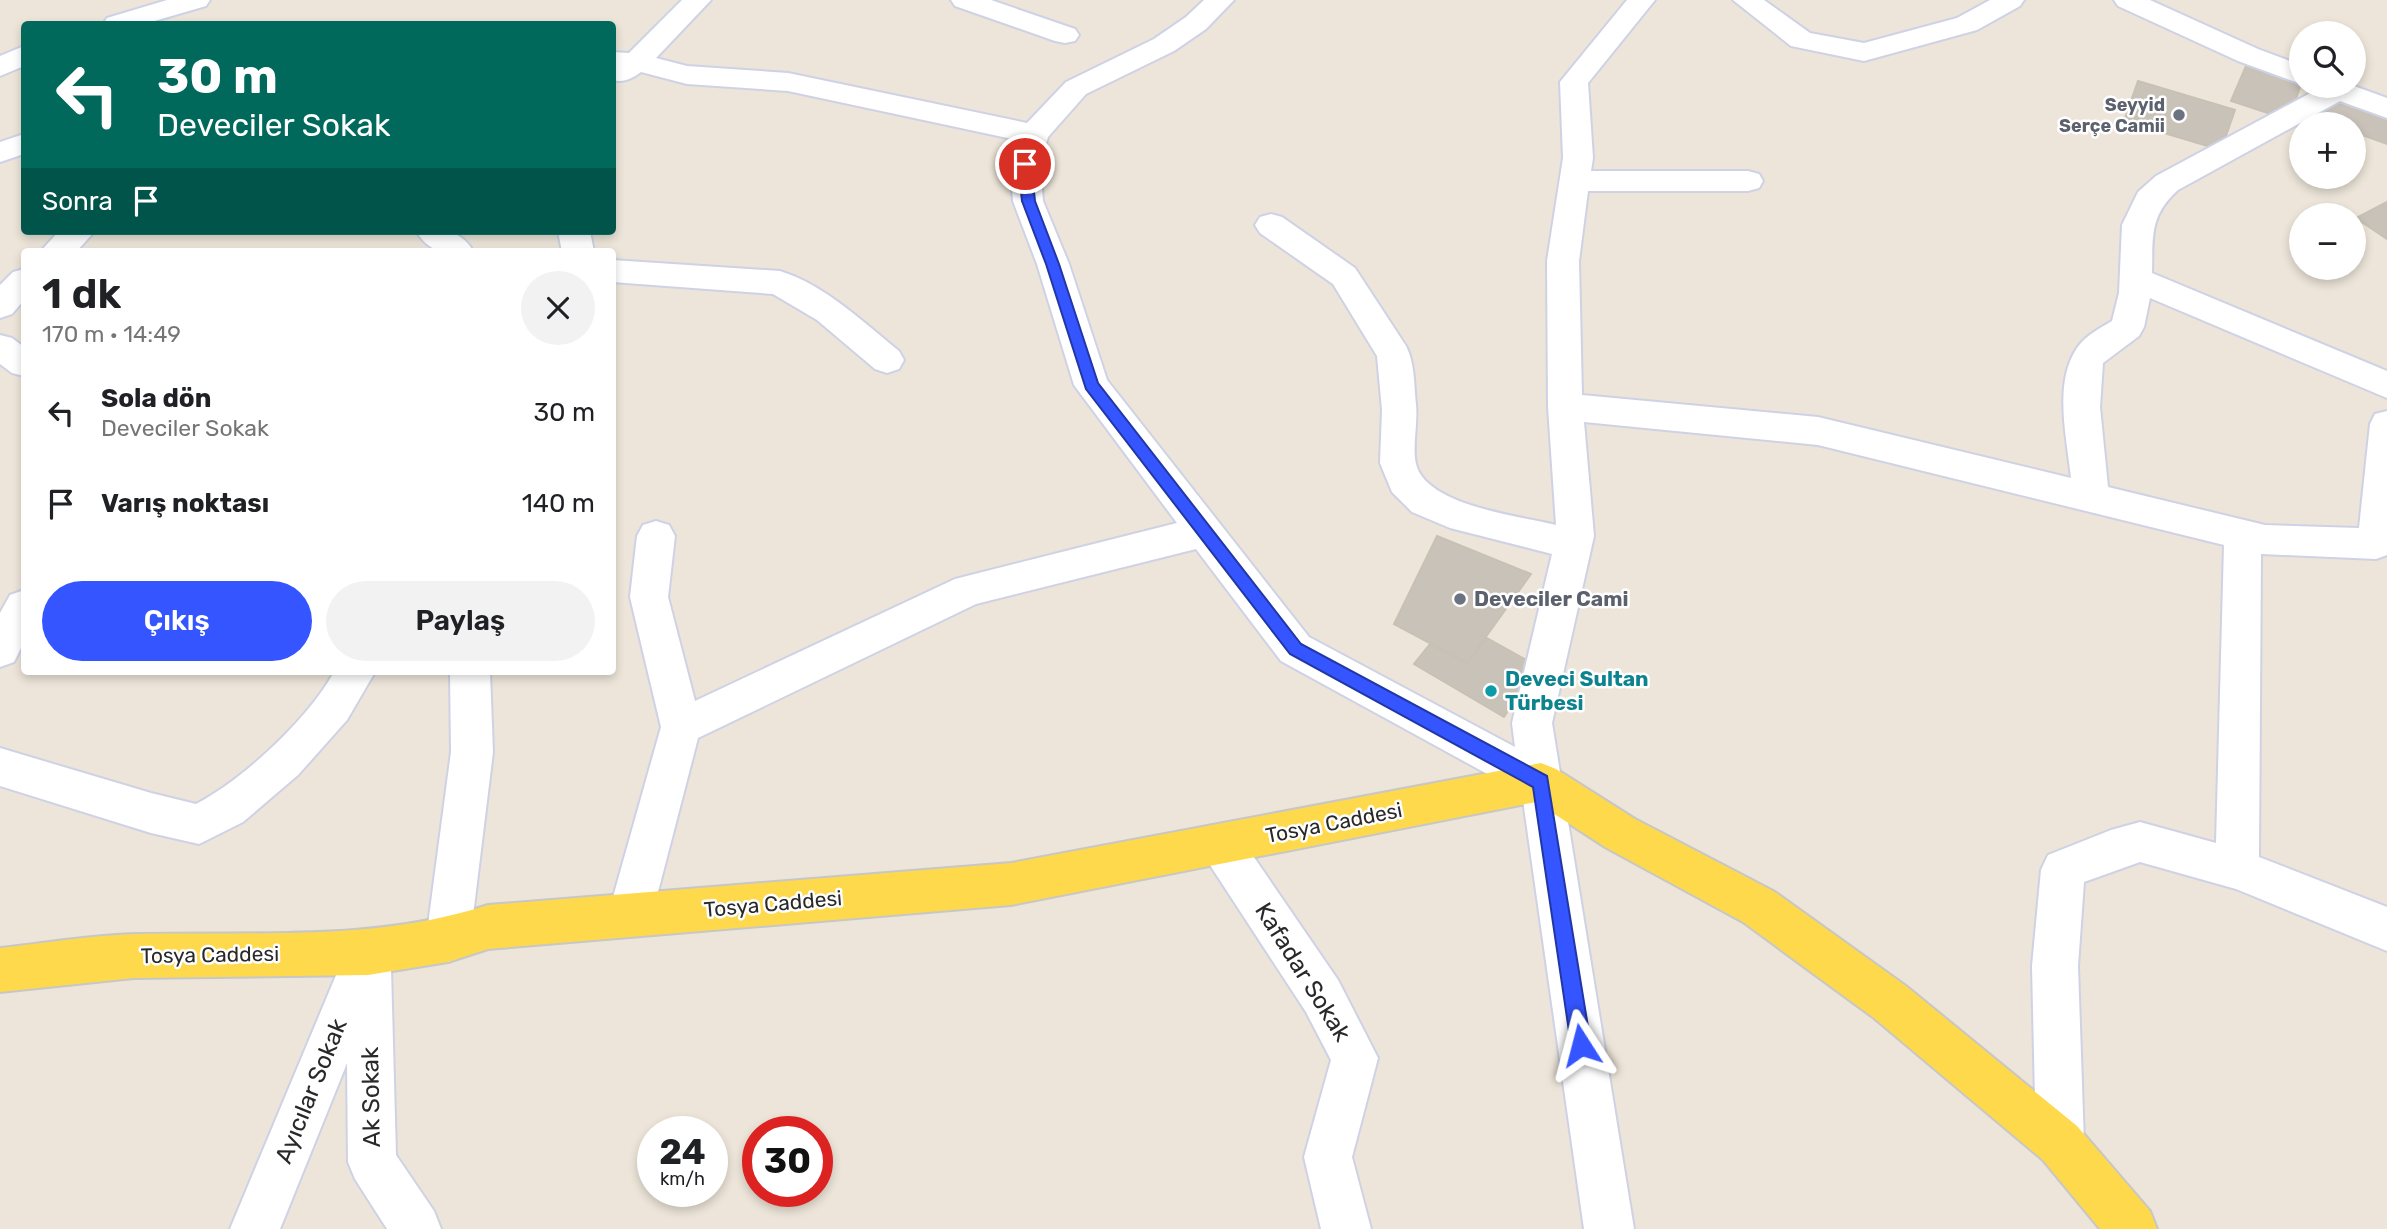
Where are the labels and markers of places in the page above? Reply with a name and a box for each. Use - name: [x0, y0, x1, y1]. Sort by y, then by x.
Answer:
- place label: Seyyid Serçe Camii: [2059, 94, 2165, 137]
- marker: Seyyid Serçe Camii: [2171, 107, 2187, 123]
- pin: [995, 134, 1055, 194]
- place label: Deveciler Cami: [1474, 586, 1628, 611]
- marker: Deveciler Cami: [1452, 591, 1468, 607]
- place label: Deveci Sultan Türbesi: [1505, 666, 1649, 715]
- marker: Deveci Sultan Türbesi: [1483, 683, 1499, 699]

